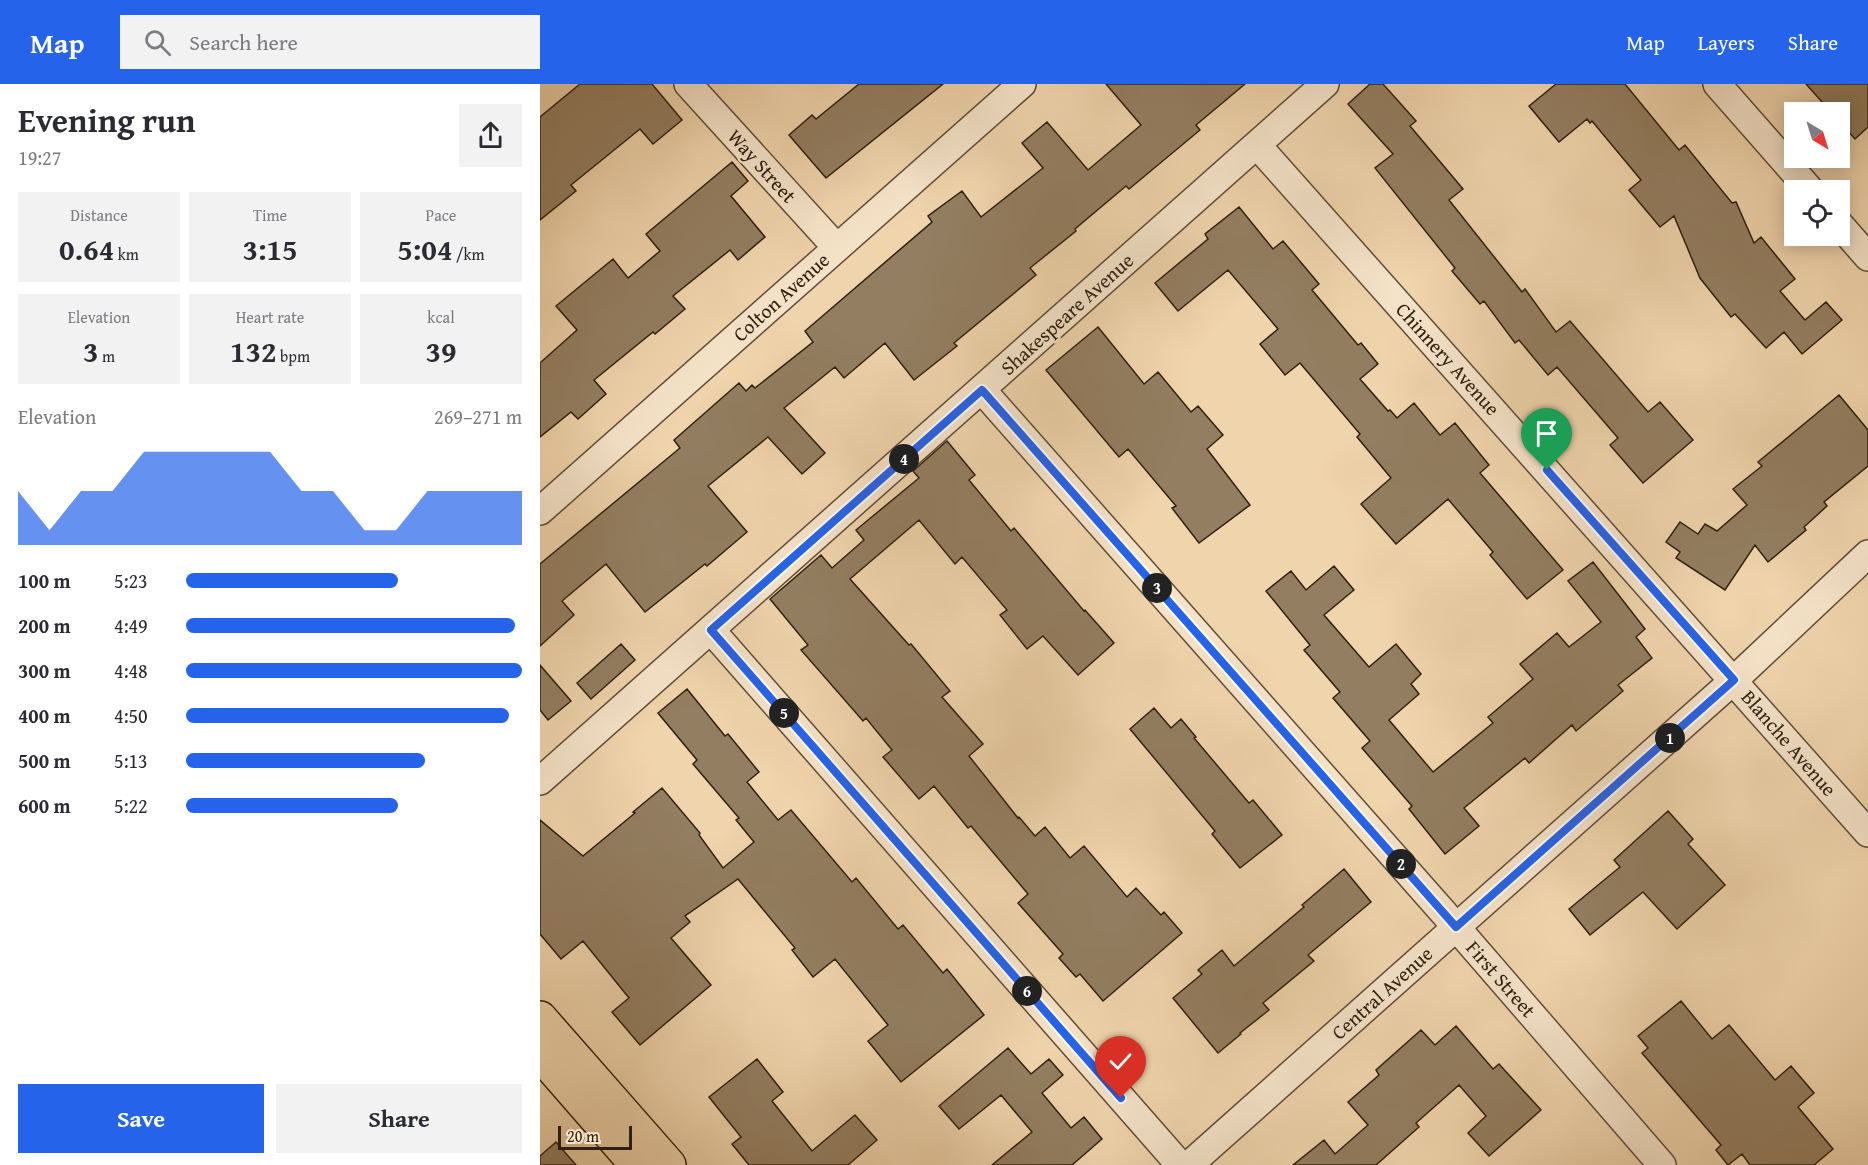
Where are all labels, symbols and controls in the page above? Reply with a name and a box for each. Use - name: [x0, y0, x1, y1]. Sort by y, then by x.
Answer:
- search box: [120, 15, 540, 69]
- text: Map: [30, 22, 84, 63]
- icon: search: [141, 26, 174, 59]
- text: Search here: [189, 26, 298, 58]
- text: Map: [1626, 27, 1665, 58]
- text: Layers: [1698, 27, 1755, 58]
- text: Share: [1788, 27, 1838, 58]
- text: Evening run: [18, 96, 195, 144]
- north arrow: [1784, 102, 1850, 168]
- map controls: [1784, 102, 1850, 246]
- button: share: [459, 104, 522, 167]
- street label: Way Street: [721, 122, 803, 209]
- text: 19:27: [18, 143, 61, 172]
- button: locate: [1784, 180, 1850, 246]
- text: Distance: [70, 203, 128, 227]
- text: Time: [253, 203, 287, 227]
- text: Pace: [426, 203, 456, 227]
- text: 0.64: [59, 227, 114, 271]
- text: 3:15: [242, 227, 298, 271]
- text: 5:04: [397, 227, 452, 271]
- text: km: [114, 242, 139, 266]
- text: /km: [452, 242, 485, 266]
- street label: Colton Avenue: [726, 245, 835, 348]
- street label: Shakespeare Avenue: [994, 246, 1140, 381]
- street label: Chinnery Avenue: [1390, 296, 1507, 422]
- text: Elevation: [68, 305, 130, 329]
- text: Heart rate: [236, 305, 304, 329]
- text: kcal: [427, 305, 455, 329]
- text: 3: [83, 329, 98, 373]
- text: 132: [230, 329, 277, 373]
- text: 39: [425, 329, 457, 373]
- text: m: [98, 344, 115, 368]
- text: bpm: [277, 344, 310, 368]
- text: Elevation: [18, 402, 96, 431]
- text: 269–271 m: [434, 402, 522, 431]
- pin: [1521, 408, 1572, 470]
- icon: arrive: [1530, 417, 1563, 450]
- pin: 4: [889, 444, 919, 474]
- text: 4: [900, 447, 908, 471]
- text: 100 m: [18, 566, 71, 595]
- text: 5:23: [114, 566, 148, 595]
- pin: 3: [1142, 573, 1172, 603]
- text: 3: [1153, 576, 1161, 600]
- text: 200 m: [18, 611, 71, 640]
- text: 4:49: [114, 611, 148, 640]
- text: 300 m: [18, 656, 71, 685]
- text: 4:48: [114, 656, 148, 685]
- street label: Blanche Avenue: [1735, 683, 1844, 802]
- pin: 5: [769, 698, 799, 728]
- text: 400 m: [18, 701, 71, 730]
- text: 4:50: [114, 701, 148, 730]
- text: 5: [780, 701, 788, 725]
- pin: 1: [1655, 723, 1685, 753]
- text: 1: [1666, 726, 1674, 750]
- text: 500 m: [18, 746, 71, 775]
- text: 5:13: [114, 746, 148, 775]
- text: 600 m: [18, 791, 71, 820]
- text: 5:22: [114, 791, 148, 820]
- pin: 2: [1386, 849, 1416, 879]
- text: 2: [1397, 852, 1405, 876]
- street label: First Street: [1460, 934, 1543, 1024]
- street label: Central Avenue: [1325, 939, 1439, 1046]
- pin: 6: [1012, 976, 1042, 1006]
- text: 6: [1023, 979, 1031, 1003]
- pin: [1095, 1036, 1146, 1098]
- icon: check: [1104, 1045, 1137, 1078]
- button: Save: [18, 1084, 264, 1153]
- button: Share: [276, 1084, 522, 1153]
- scale bar: [558, 1123, 632, 1150]
- text: 20 m: [567, 1124, 599, 1148]

